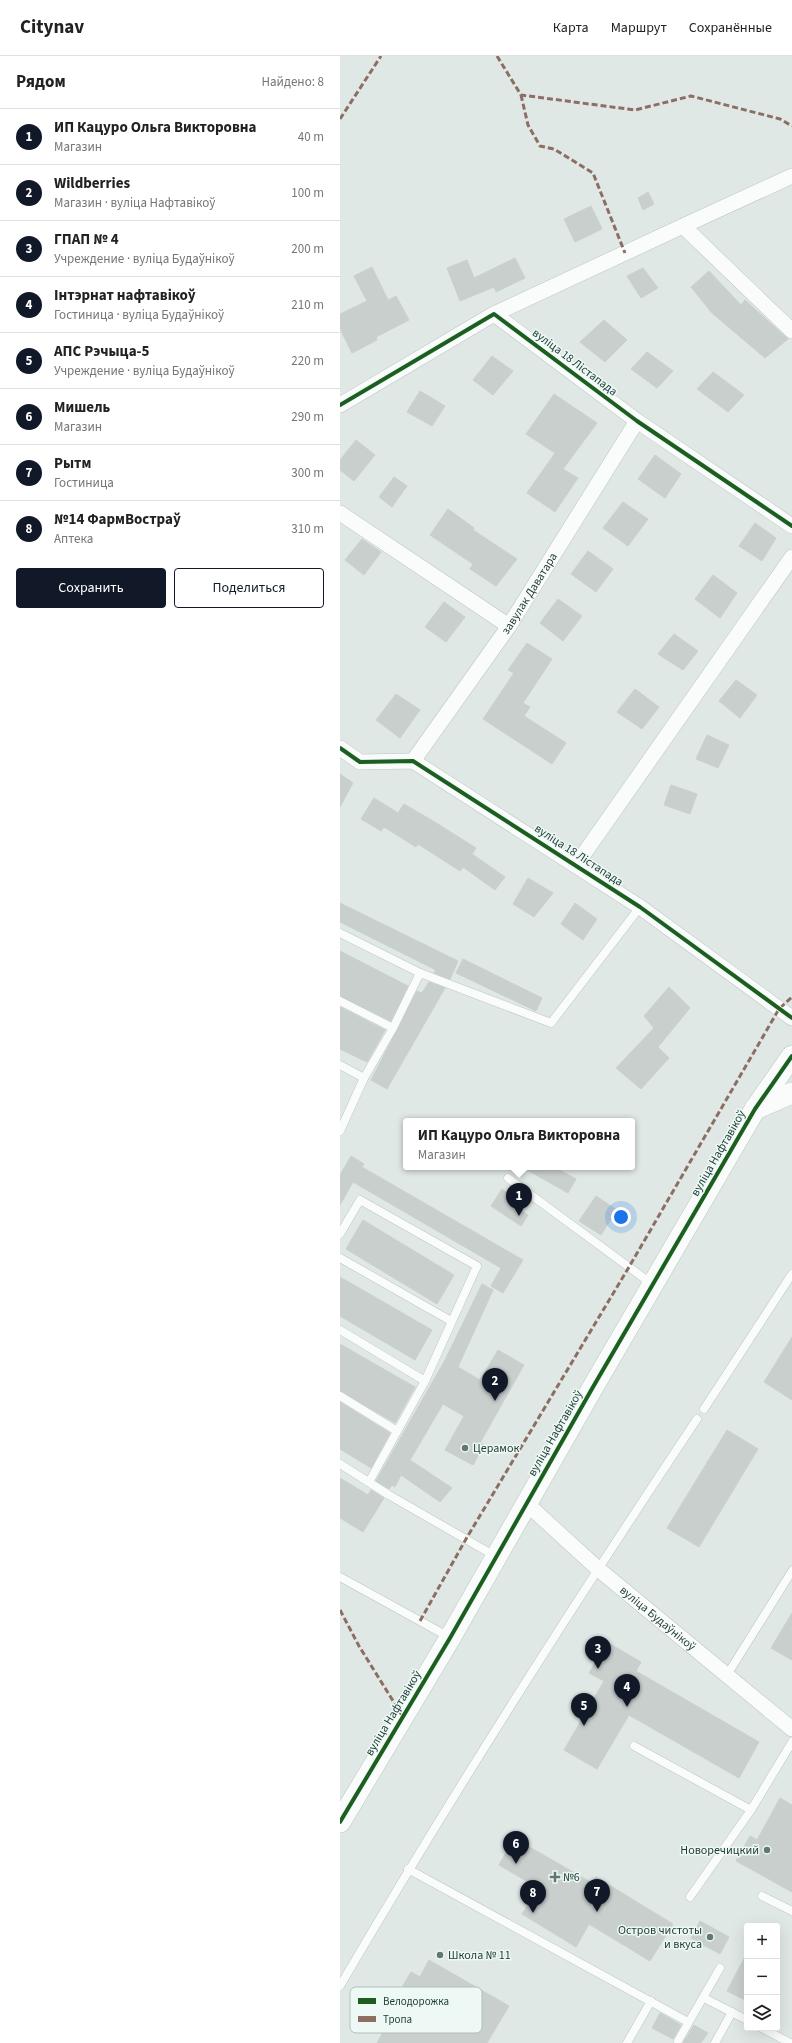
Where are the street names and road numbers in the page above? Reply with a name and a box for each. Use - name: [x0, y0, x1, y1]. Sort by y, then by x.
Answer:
- street label: вуліца 18 Лістапада: [529, 325, 621, 400]
- street label: завулак Даватара: [498, 550, 562, 638]
- street label: вуліца 18 Лістапада: [531, 820, 626, 891]
- street label: вуліца Нафтавікоў: [687, 1107, 750, 1199]
- street label: вуліца Нафтавікоў: [524, 1387, 587, 1479]
- street label: вуліца Будаўнікоў: [616, 1582, 699, 1655]
- street label: вуліца Нафтавікоў: [361, 1667, 426, 1759]

